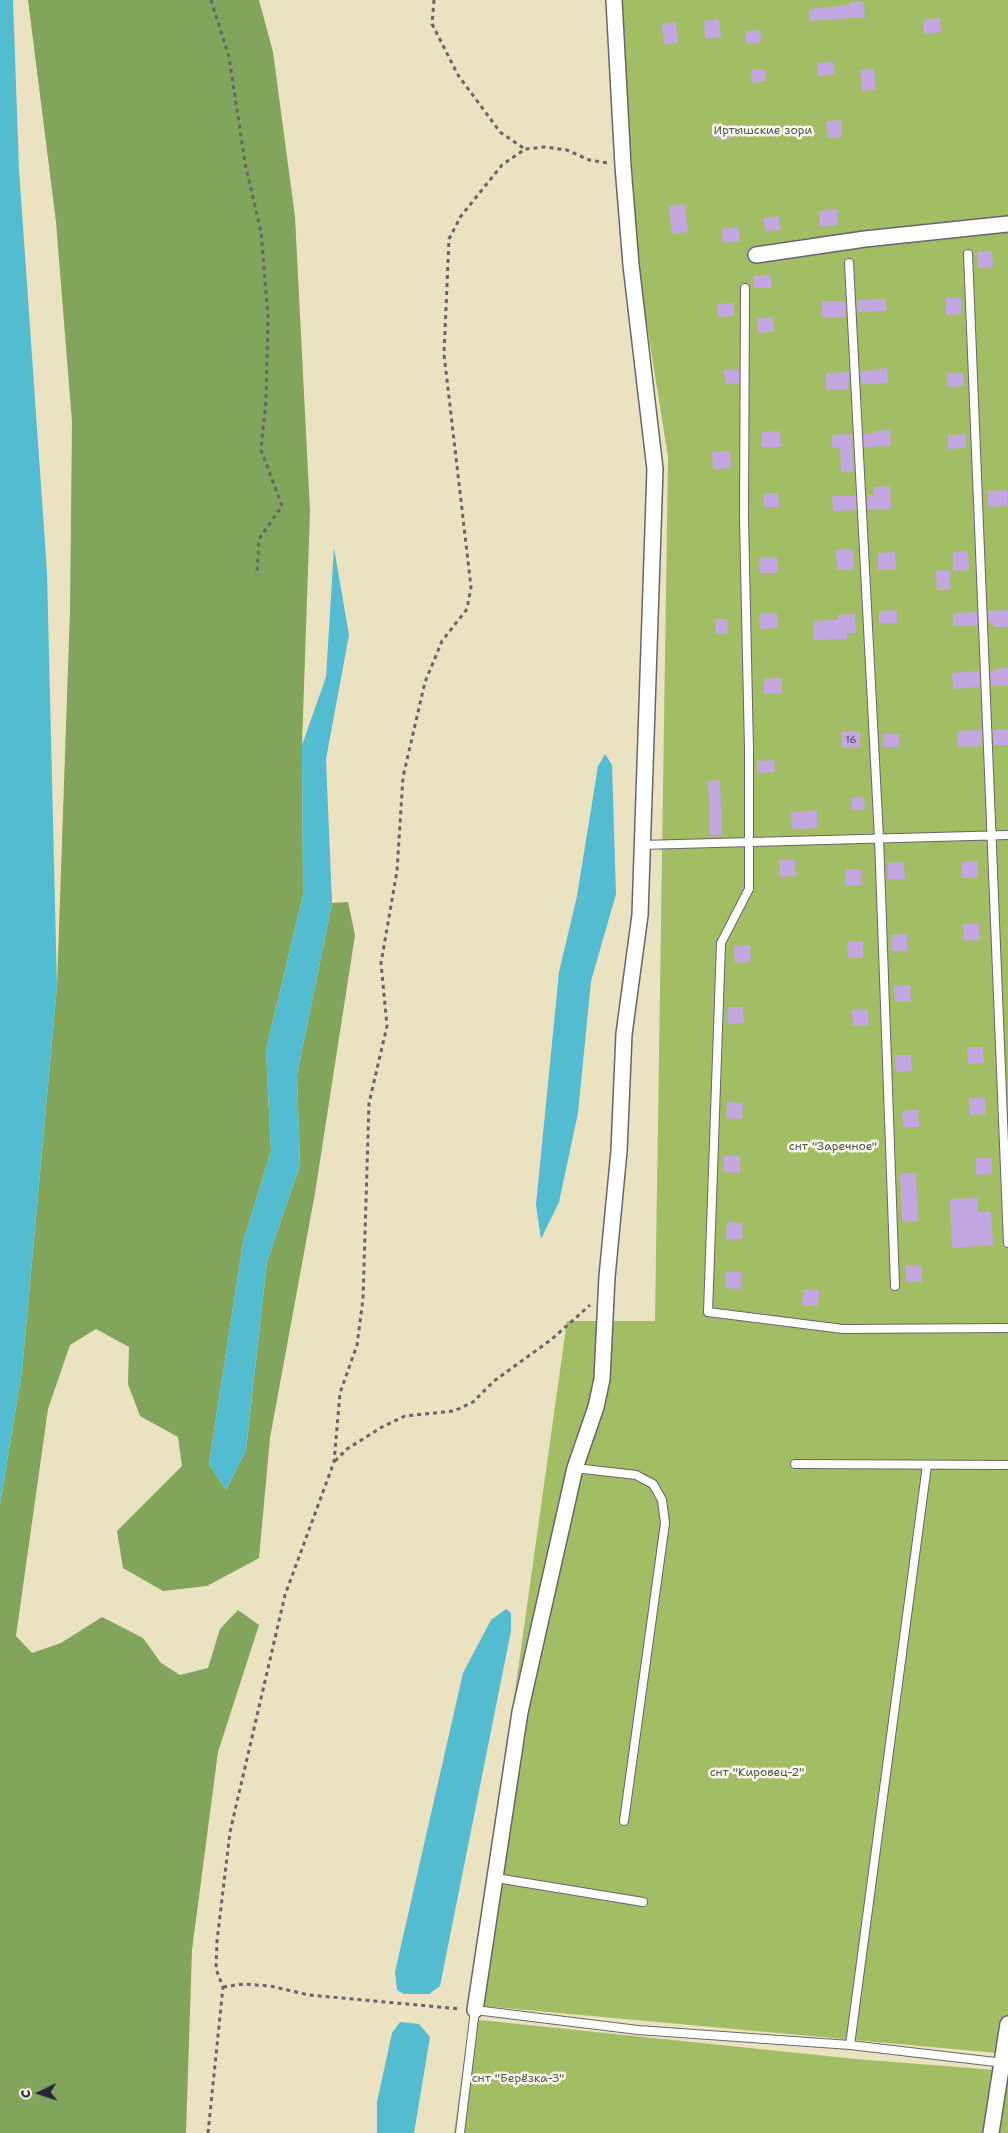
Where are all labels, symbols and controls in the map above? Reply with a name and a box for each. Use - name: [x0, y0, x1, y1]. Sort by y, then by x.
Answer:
- park label: Иртышские зори: [714, 124, 812, 138]
- house number: 16: [846, 734, 856, 746]
- park label: снт "Заречное": [789, 1140, 877, 1154]
- park label: снт "Кировец-2": [710, 1766, 804, 1780]
- north arrow: [15, 2068, 65, 2118]
- park label: снт "Берёзка-3": [472, 2072, 564, 2086]
- text: С: [16, 2089, 34, 2099]

